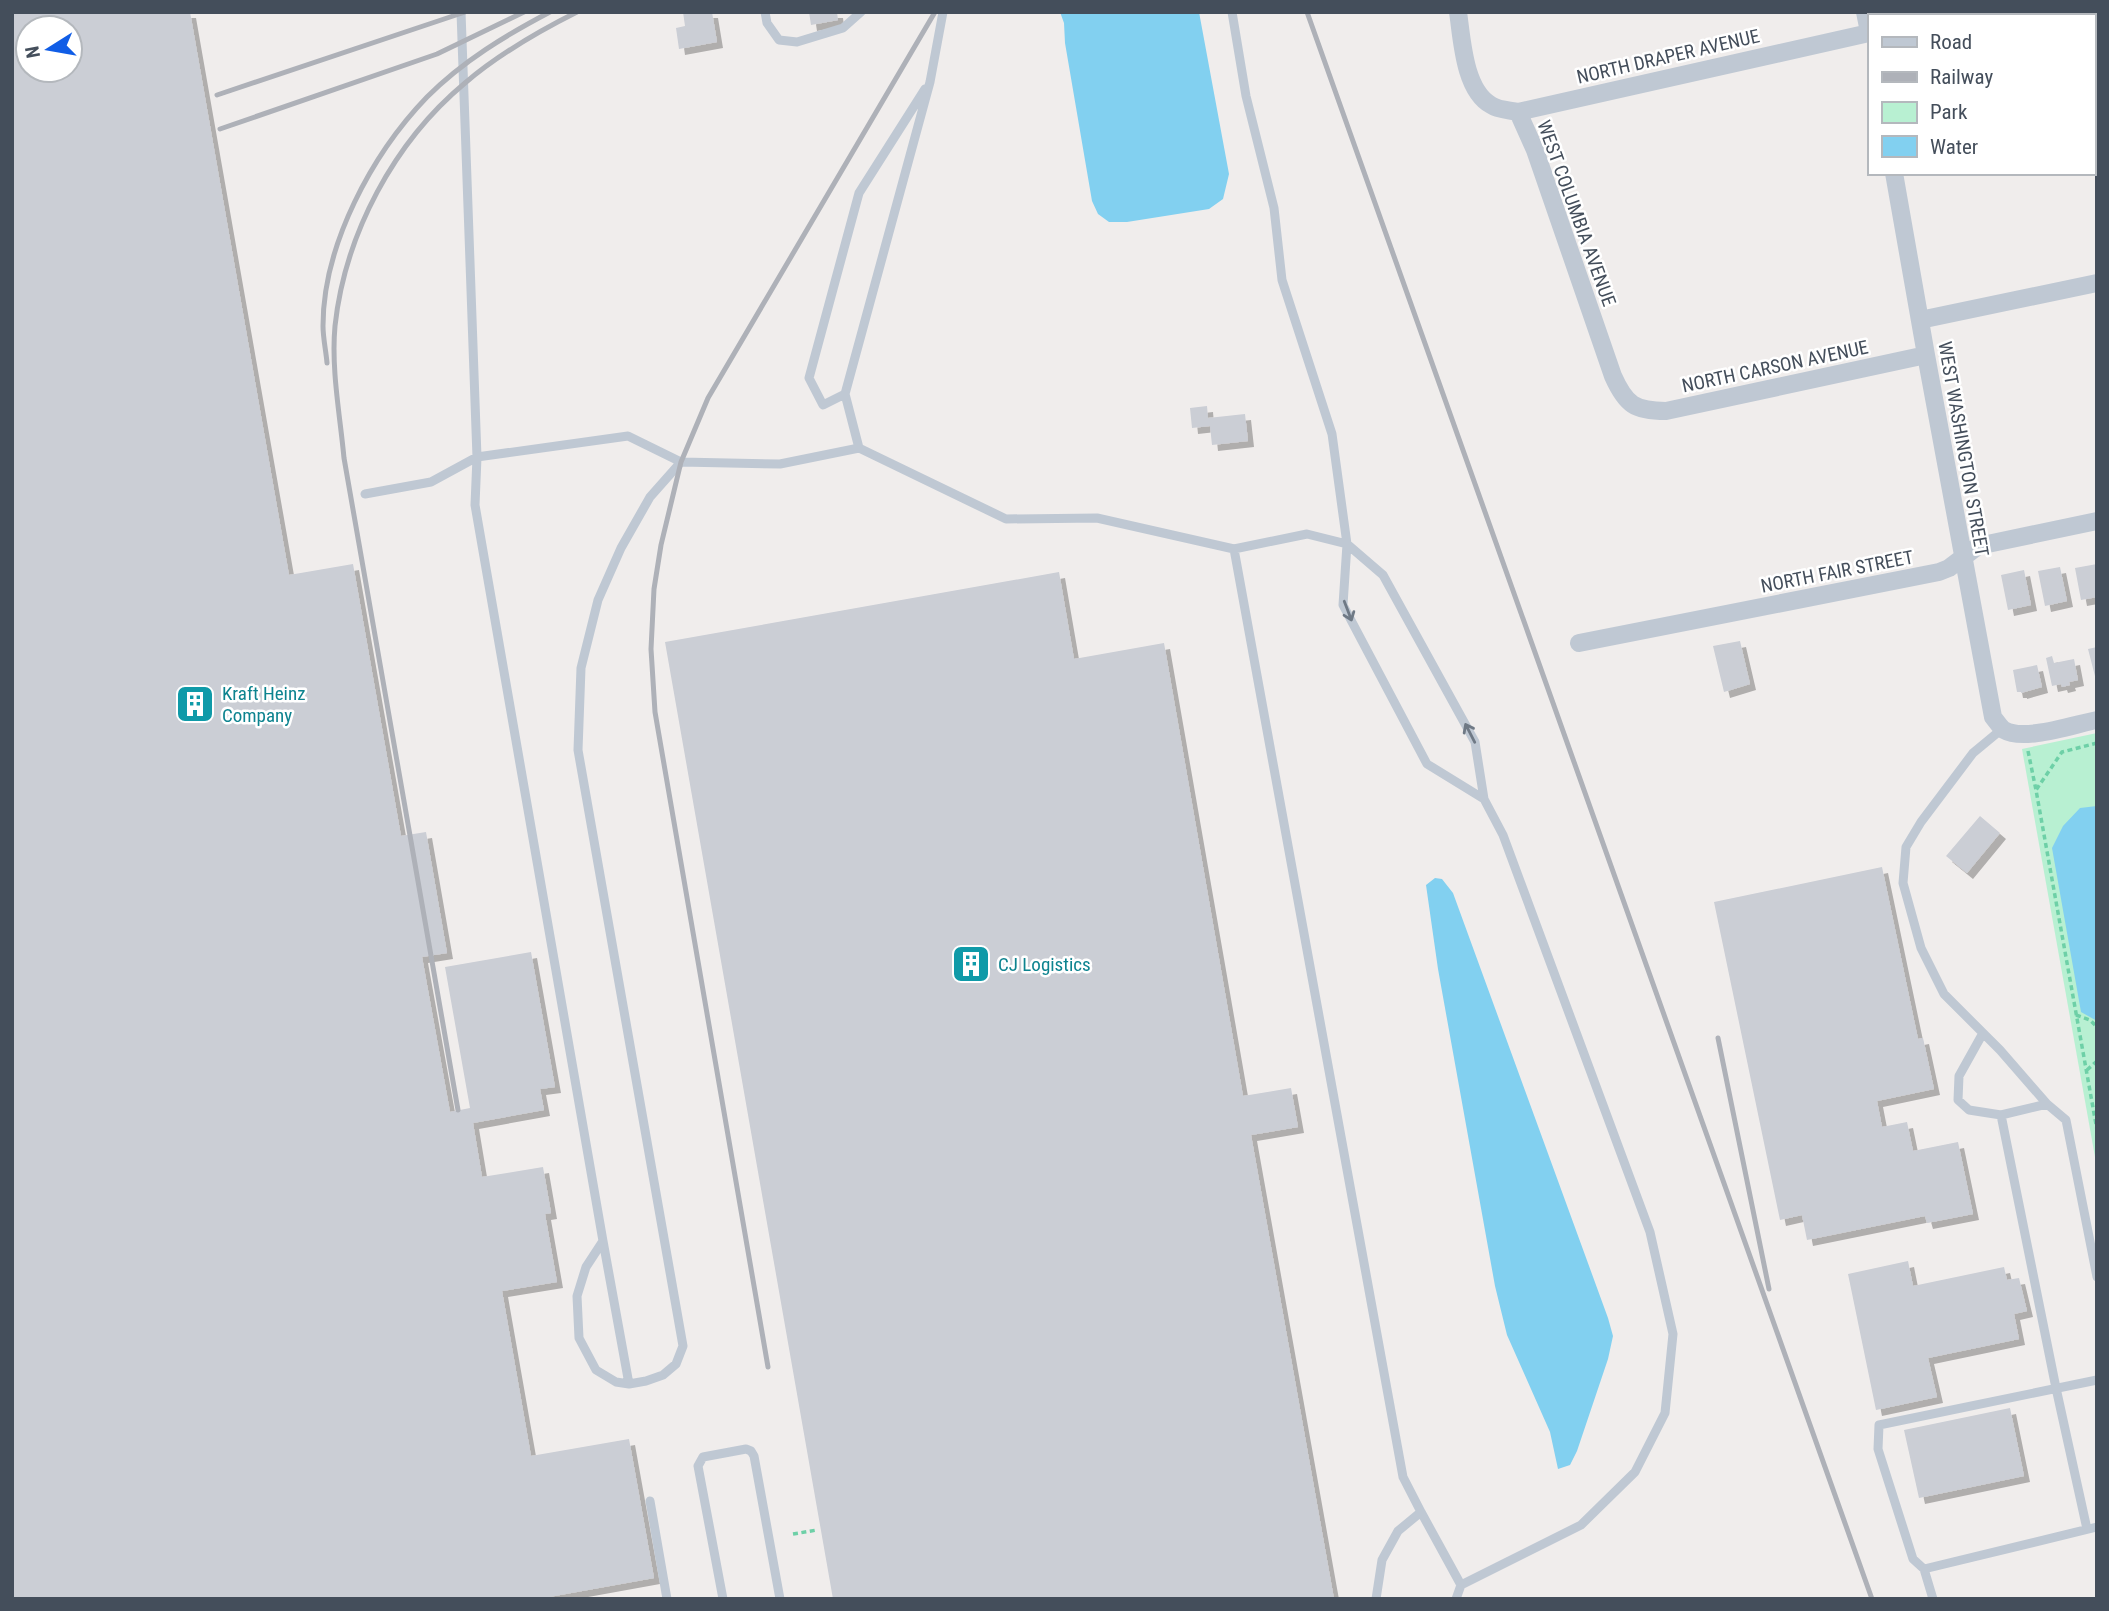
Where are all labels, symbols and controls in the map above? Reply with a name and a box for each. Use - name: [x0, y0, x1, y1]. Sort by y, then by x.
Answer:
- north arrow: [14, 14, 84, 84]
- legend: [1868, 14, 2095, 175]
- street label: NORTH DRAPER AVENUE: [1574, 24, 1762, 89]
- text: Road: [1930, 30, 1972, 54]
- text: N: [20, 44, 45, 60]
- text: Railway: [1930, 65, 1993, 89]
- text: Park: [1930, 100, 1968, 124]
- street label: WEST COLUMBIA AVENUE: [1532, 117, 1621, 309]
- text: Water: [1930, 135, 1978, 159]
- street label: NORTH CARSON AVENUE: [1680, 335, 1870, 397]
- street label: WEST WASHINGTON STREET: [1933, 340, 1994, 559]
- street label: NORTH FAIR STREET: [1759, 545, 1916, 598]
- one-way arrow: [1342, 600, 1355, 621]
- place label: Kraft Heinz Company: [222, 682, 305, 727]
- building icon: Kraft Heinz Company: [174, 683, 216, 725]
- one-way arrow: [1462, 723, 1476, 744]
- building icon: CJ Logistics: [950, 943, 992, 985]
- place label: CJ Logistics: [998, 953, 1091, 976]

